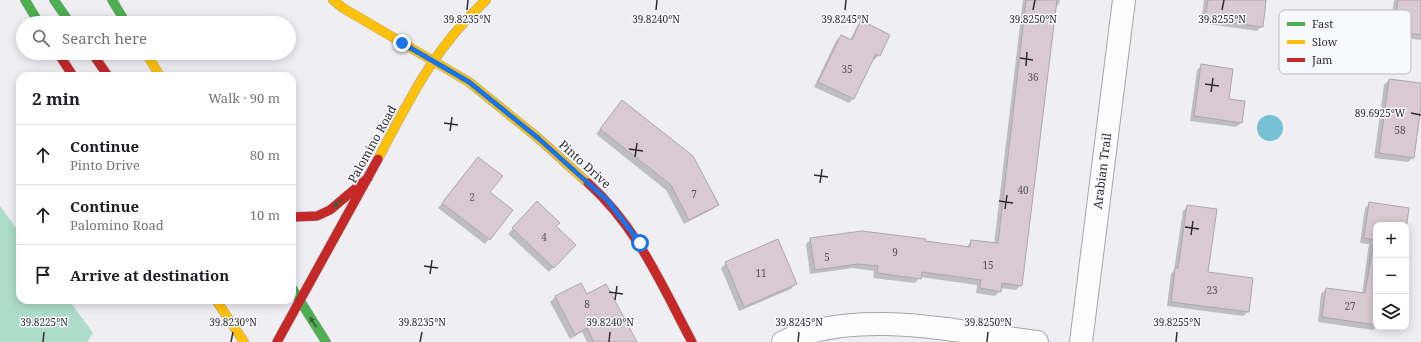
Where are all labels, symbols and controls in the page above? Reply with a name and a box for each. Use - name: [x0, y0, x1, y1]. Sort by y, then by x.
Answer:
- legend: [1279, 10, 1411, 74]
- text: 39.8235°N: [443, 12, 491, 26]
- text: 39.8240°N: [632, 12, 680, 26]
- text: 39.8245°N: [821, 12, 869, 26]
- text: 39.8250°N: [1009, 12, 1057, 26]
- text: 39.8255°N: [1198, 12, 1246, 26]
- search box: [16, 16, 296, 60]
- text: Fast: [1312, 16, 1333, 31]
- icon: search: [30, 27, 52, 49]
- text: Search here: [62, 28, 147, 48]
- route end: [393, 34, 411, 52]
- text: Slow: [1312, 34, 1338, 49]
- text: Jam: [1311, 52, 1333, 67]
- house number: 35: [841, 62, 853, 76]
- house number: 36: [1027, 70, 1039, 84]
- text: 2 min: [32, 87, 80, 110]
- text: Walk · 90 m: [208, 89, 280, 107]
- street label: Palomino Road: [344, 101, 401, 186]
- text: 89.6925°W: [1355, 106, 1406, 120]
- house number: 58: [1394, 123, 1406, 137]
- street label: Arabian Trail: [1089, 132, 1115, 210]
- text: Continue: [70, 136, 139, 156]
- street label: Pinto Drive: [555, 136, 615, 192]
- icon: ahead: [32, 144, 54, 166]
- text: 80 m: [250, 146, 280, 164]
- text: Pinto Drive: [70, 156, 140, 174]
- house number: 40: [1017, 183, 1029, 197]
- house number: 7: [691, 187, 697, 201]
- house number: 2: [469, 190, 475, 204]
- text: Continue: [70, 196, 139, 216]
- one-way arrow: [333, 199, 343, 208]
- icon: ahead: [32, 204, 54, 226]
- text: 10 m: [250, 206, 280, 224]
- text: Palomino Road: [70, 216, 164, 234]
- map controls: [1373, 222, 1409, 330]
- button: +: [1373, 222, 1409, 258]
- house number: 4: [541, 230, 547, 244]
- route start: [631, 234, 649, 252]
- house number: 9: [892, 245, 898, 259]
- house number: 5: [824, 250, 830, 264]
- house number: 15: [982, 258, 994, 272]
- button: −: [1373, 258, 1409, 294]
- icon: arrive: [32, 264, 54, 286]
- text: Arrive at destination: [70, 265, 229, 285]
- house number: 11: [755, 266, 767, 280]
- house number: 23: [1206, 283, 1218, 297]
- button: layers: [1373, 294, 1409, 330]
- house number: 8: [584, 297, 590, 311]
- house number: 27: [1344, 299, 1356, 313]
- text: 39.8225°N: [20, 315, 68, 329]
- text: 39.8230°N: [209, 315, 257, 329]
- text: 39.8235°N: [398, 315, 446, 329]
- text: 39.8240°N: [586, 315, 634, 329]
- text: 39.8245°N: [775, 315, 823, 329]
- text: 39.8250°N: [964, 315, 1012, 329]
- text: 39.8255°N: [1153, 315, 1201, 329]
- one-way arrow: [310, 316, 317, 328]

